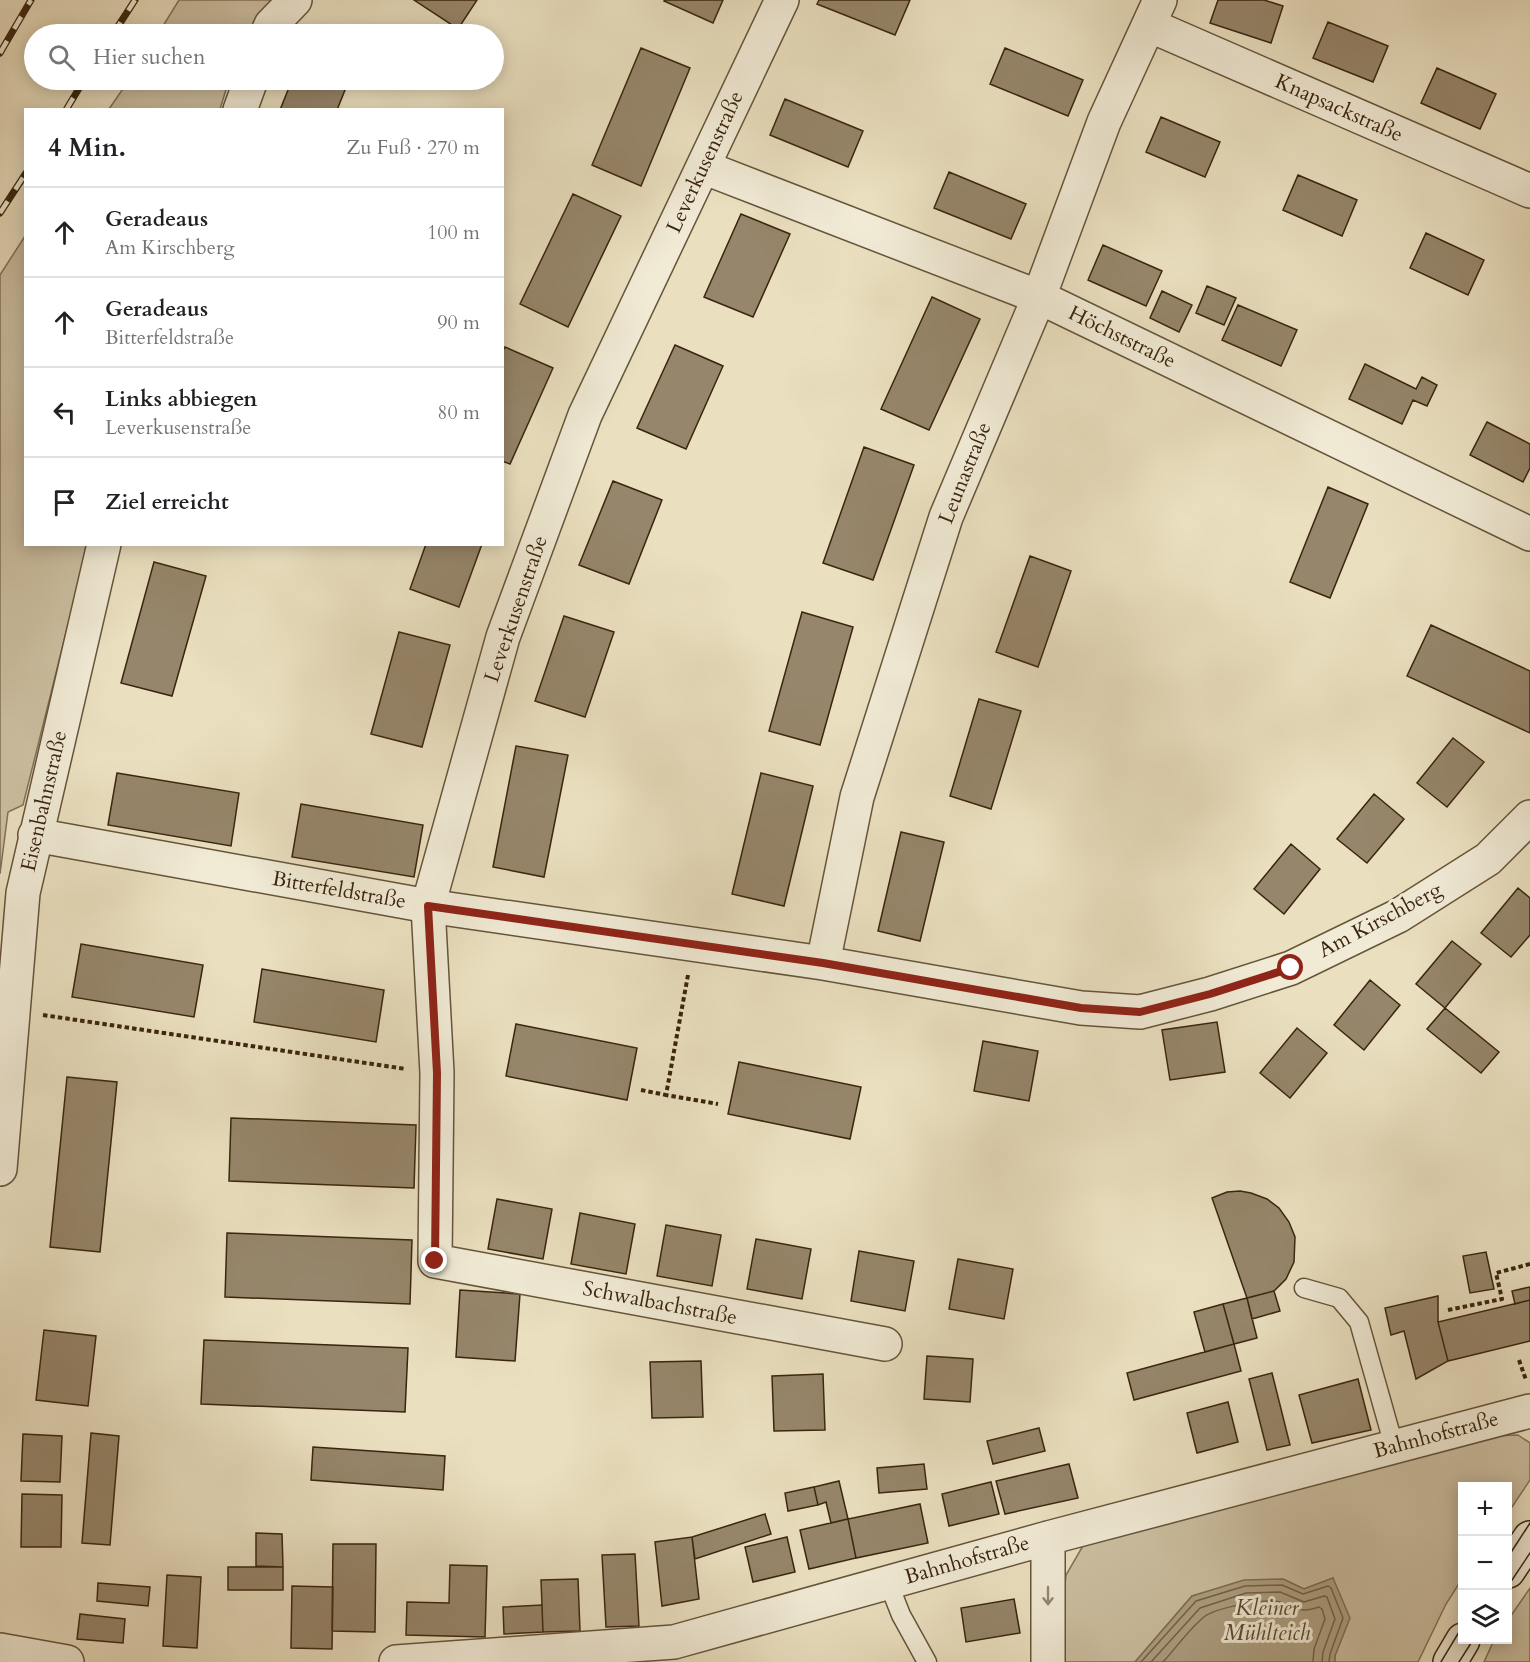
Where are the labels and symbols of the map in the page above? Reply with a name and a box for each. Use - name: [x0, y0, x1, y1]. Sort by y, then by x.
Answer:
- street label: Knapsackstraße: [1270, 67, 1408, 149]
- street label: Leverkusenstraße: [659, 86, 751, 238]
- street label: Höchststraße: [1063, 299, 1181, 375]
- street label: Leunastraße: [931, 418, 999, 528]
- street label: Leverkusenstraße: [477, 532, 555, 686]
- street label: Eisenbahnstraße: [14, 728, 74, 874]
- street label: Bitterfeldstraße: [270, 864, 408, 916]
- street label: Am Kirschberg: [1313, 875, 1447, 965]
- route start: [1277, 954, 1303, 980]
- route end: [421, 1247, 447, 1273]
- street label: Schwalbachstraße: [580, 1274, 740, 1332]
- street label: Bahnhofstraße: [1370, 1404, 1502, 1466]
- street label: Bahnhofstraße: [901, 1528, 1033, 1592]
- one-way arrow: [1042, 1586, 1054, 1606]
- water label: Kleiner Mühlteich: [1224, 1593, 1311, 1648]

